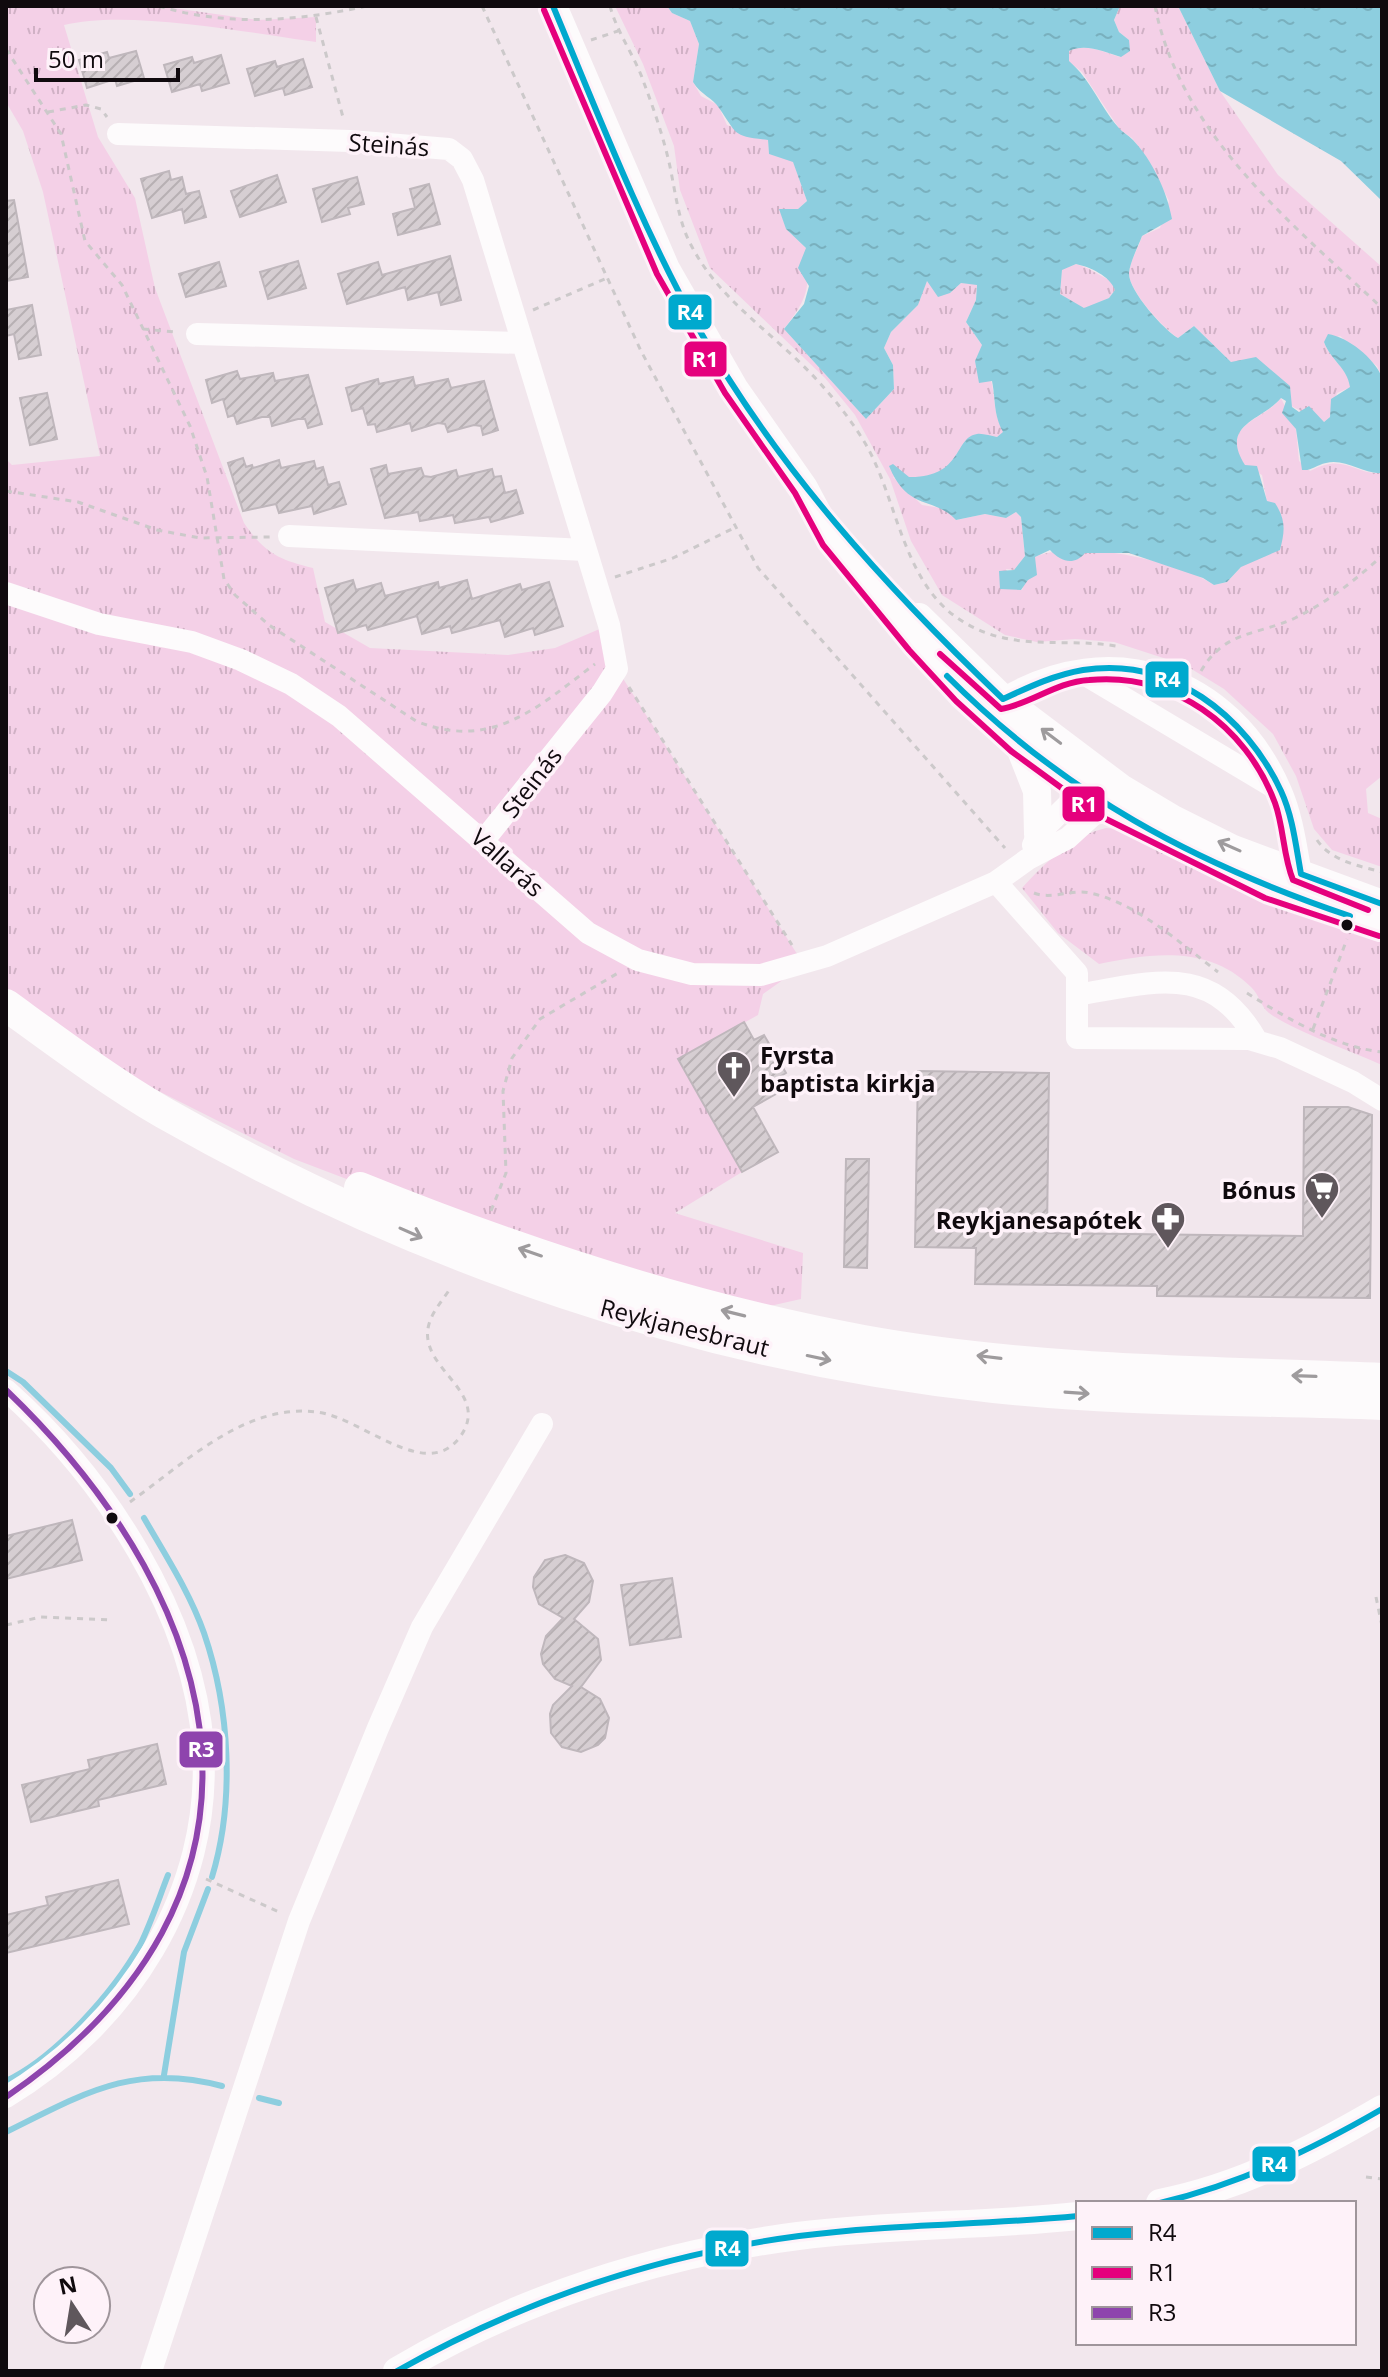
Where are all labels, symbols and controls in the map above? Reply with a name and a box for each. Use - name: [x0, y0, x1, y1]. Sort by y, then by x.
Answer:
- scale bar: [36, 32, 178, 82]
- text: 50 m: [48, 42, 104, 75]
- street label: Steinás: [348, 125, 430, 163]
- line badge: R4: [667, 293, 713, 331]
- text: R4: [676, 296, 704, 326]
- line badge: R1: [683, 340, 728, 378]
- text: R1: [691, 343, 719, 373]
- line badge: R4: [1144, 660, 1190, 699]
- text: R4: [1153, 663, 1181, 693]
- one-way arrow: [1041, 727, 1062, 744]
- street label: Steinás: [493, 740, 569, 824]
- line badge: R1: [1061, 785, 1106, 823]
- text: R1: [1070, 788, 1098, 818]
- street label: Vallarás: [464, 820, 552, 904]
- one-way arrow: [1217, 838, 1241, 853]
- unlabelled marker: [1339, 917, 1355, 933]
- place label: Fyrsta baptista kirkja: [760, 1038, 936, 1099]
- church icon: Fyrsta baptista kirkja: [715, 1049, 753, 1099]
- supermarket icon: Bónus: [1303, 1170, 1341, 1220]
- place label: Bónus: [1222, 1173, 1296, 1206]
- pharmacy icon: Reykjanesapótek: [1149, 1200, 1187, 1250]
- place label: Reykjanesapótek: [936, 1203, 1142, 1236]
- one-way arrow: [398, 1227, 423, 1242]
- one-way arrow: [518, 1243, 543, 1258]
- street label: Reykjanesbraut: [597, 1290, 773, 1364]
- one-way arrow: [720, 1304, 746, 1319]
- one-way arrow: [976, 1350, 1003, 1365]
- one-way arrow: [806, 1352, 832, 1367]
- one-way arrow: [1291, 1369, 1318, 1384]
- one-way arrow: [1063, 1386, 1090, 1401]
- unlabelled marker: [104, 1510, 120, 1526]
- line badge: R3: [178, 1730, 224, 1769]
- text: R3: [187, 1733, 215, 1763]
- line badge: R4: [1251, 2145, 1297, 2183]
- text: R4: [1260, 2148, 1288, 2178]
- legend: [1076, 2201, 1356, 2345]
- text: R4: [1148, 2215, 1177, 2248]
- line badge: R4: [704, 2229, 750, 2268]
- text: R4: [713, 2232, 741, 2262]
- text: R1: [1148, 2255, 1177, 2288]
- north arrow: [32, 2265, 112, 2345]
- text: N: [56, 2268, 80, 2301]
- text: R3: [1148, 2295, 1177, 2328]

